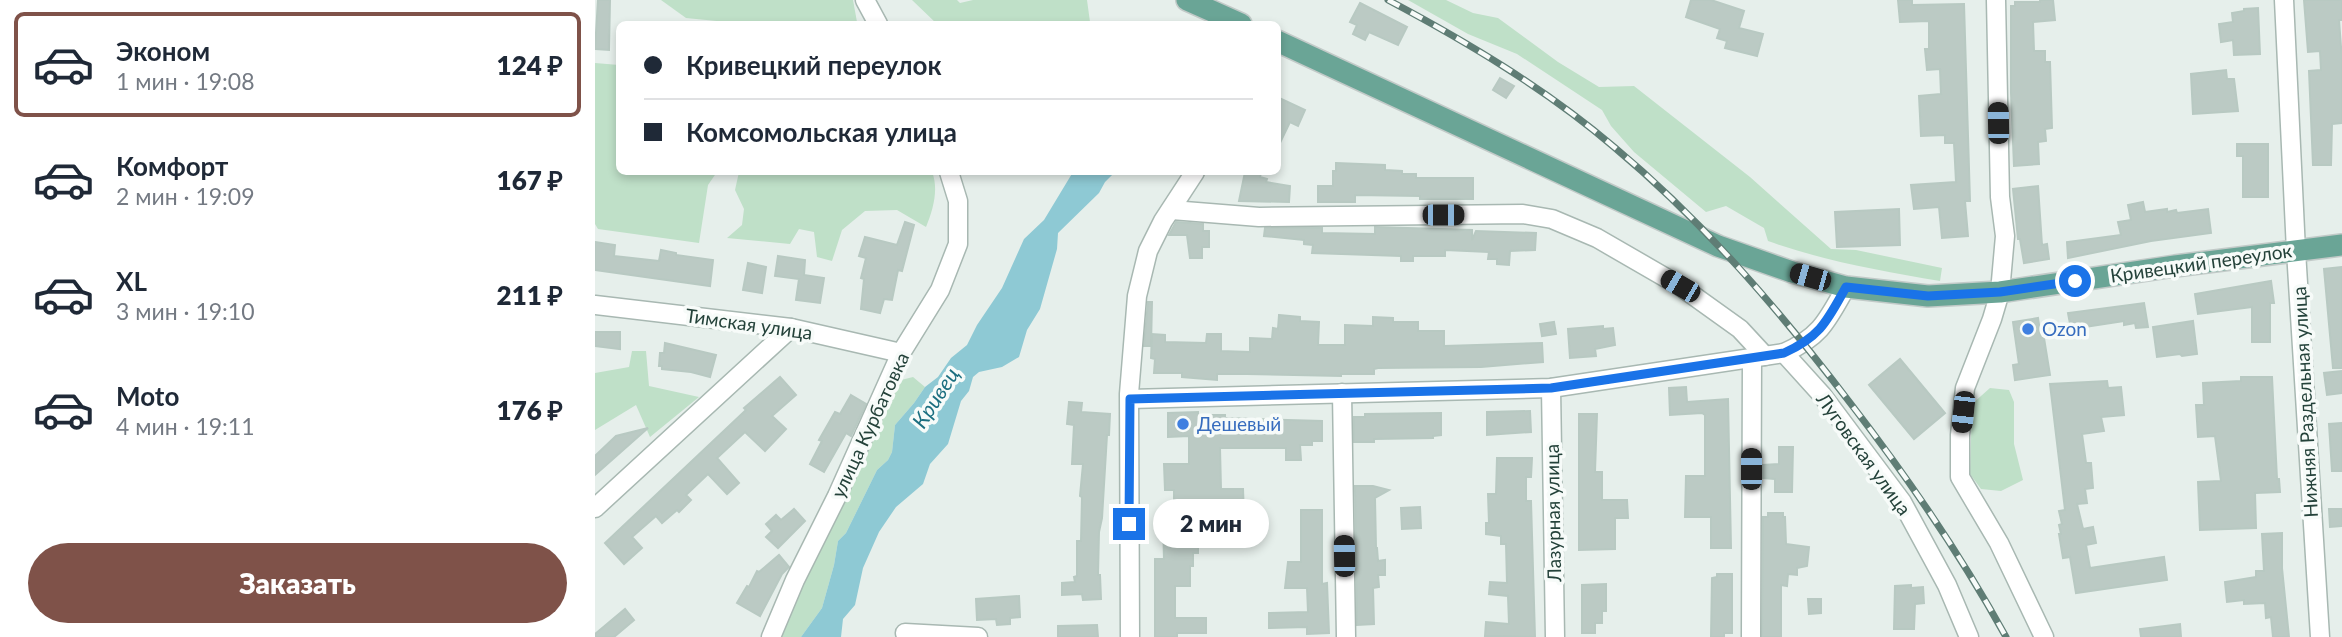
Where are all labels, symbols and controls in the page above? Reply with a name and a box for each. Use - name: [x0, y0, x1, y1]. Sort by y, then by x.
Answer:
- icon: car: [32, 33, 95, 96]
- text: Эконом: [116, 35, 210, 67]
- text: 124 ₽: [497, 49, 563, 81]
- text: Кривецкий переулок: [686, 49, 942, 81]
- text: 1 мин · 19:08: [116, 67, 255, 95]
- car: [1988, 102, 2009, 144]
- text: Комсомольская улица: [686, 116, 957, 148]
- icon: car: [32, 148, 95, 211]
- text: Комфорт: [116, 150, 228, 182]
- text: 167 ₽: [497, 164, 563, 196]
- text: 2 мин · 19:09: [116, 182, 255, 210]
- car: [1423, 205, 1465, 226]
- street label: Кривецкий переулок: [2108, 238, 2294, 287]
- car: [1787, 261, 1834, 293]
- icon: car: [32, 263, 95, 326]
- text: XL: [116, 265, 147, 297]
- route start: [2059, 265, 2091, 297]
- car: [1657, 266, 1704, 306]
- text: 211 ₽: [497, 279, 563, 311]
- street label: Нижняя Раздельная улица: [2287, 286, 2322, 518]
- text: 3 мин · 19:10: [116, 297, 255, 325]
- street label: Тимская улица: [684, 303, 814, 344]
- place label: Ozon: [2042, 317, 2087, 340]
- marker: Ozon: [2020, 321, 2036, 337]
- street label: улица Курбатовка: [826, 348, 913, 501]
- water label: Кривец: [906, 362, 963, 432]
- icon: car: [32, 378, 95, 441]
- text: Moto: [116, 380, 179, 412]
- street label: Луговская улица: [1812, 387, 1916, 519]
- car: [1951, 390, 1976, 434]
- text: 176 ₽: [497, 394, 563, 426]
- text: 4 мин · 19:11: [116, 412, 255, 440]
- place label: Дешевый: [1197, 412, 1281, 435]
- marker: Дешевый: [1175, 416, 1191, 432]
- street label: Лазурная улица: [1540, 444, 1565, 583]
- car: [1741, 448, 1762, 490]
- callout: 2 мин: [1153, 500, 1269, 548]
- route end: [1113, 508, 1145, 540]
- text: 2 мин: [1180, 509, 1242, 537]
- car: [1334, 535, 1355, 577]
- button: Заказать: [28, 543, 567, 623]

